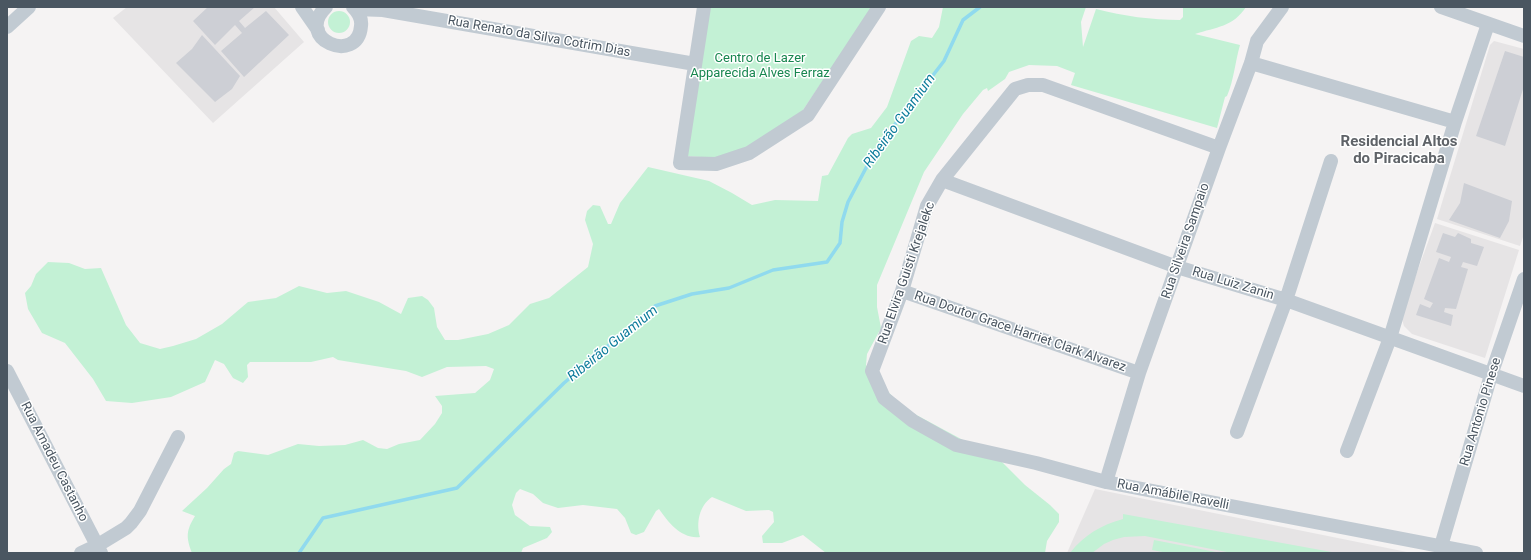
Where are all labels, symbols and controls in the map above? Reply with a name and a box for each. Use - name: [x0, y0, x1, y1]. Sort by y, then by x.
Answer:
- street label: Rua Renato da Silva Cotrim Dias: [446, 13, 632, 61]
- park label: Centro de Lazer Apparecida Alves Ferraz: [690, 51, 830, 82]
- water label: Ribeirão Guamium: [860, 71, 940, 171]
- district label: Residencial Altos do Piracicaba: [1341, 133, 1457, 168]
- street label: Rua Silveira Sampaio: [1159, 181, 1213, 301]
- street label: Rua Elvira Guisti Krejalekc: [875, 200, 939, 346]
- street label: Rua Luiz Zanin: [1190, 264, 1276, 304]
- street label: Rua Doutor Grace Harriet Clark Alvarez: [912, 288, 1128, 376]
- water label: Ribeirão Guamium: [564, 302, 662, 386]
- street label: Rua Antonio Pinese: [1457, 356, 1505, 468]
- street label: Rua Amadeu Castanho: [17, 399, 91, 525]
- street label: Rua Amábile Ravelli: [1116, 476, 1230, 514]

